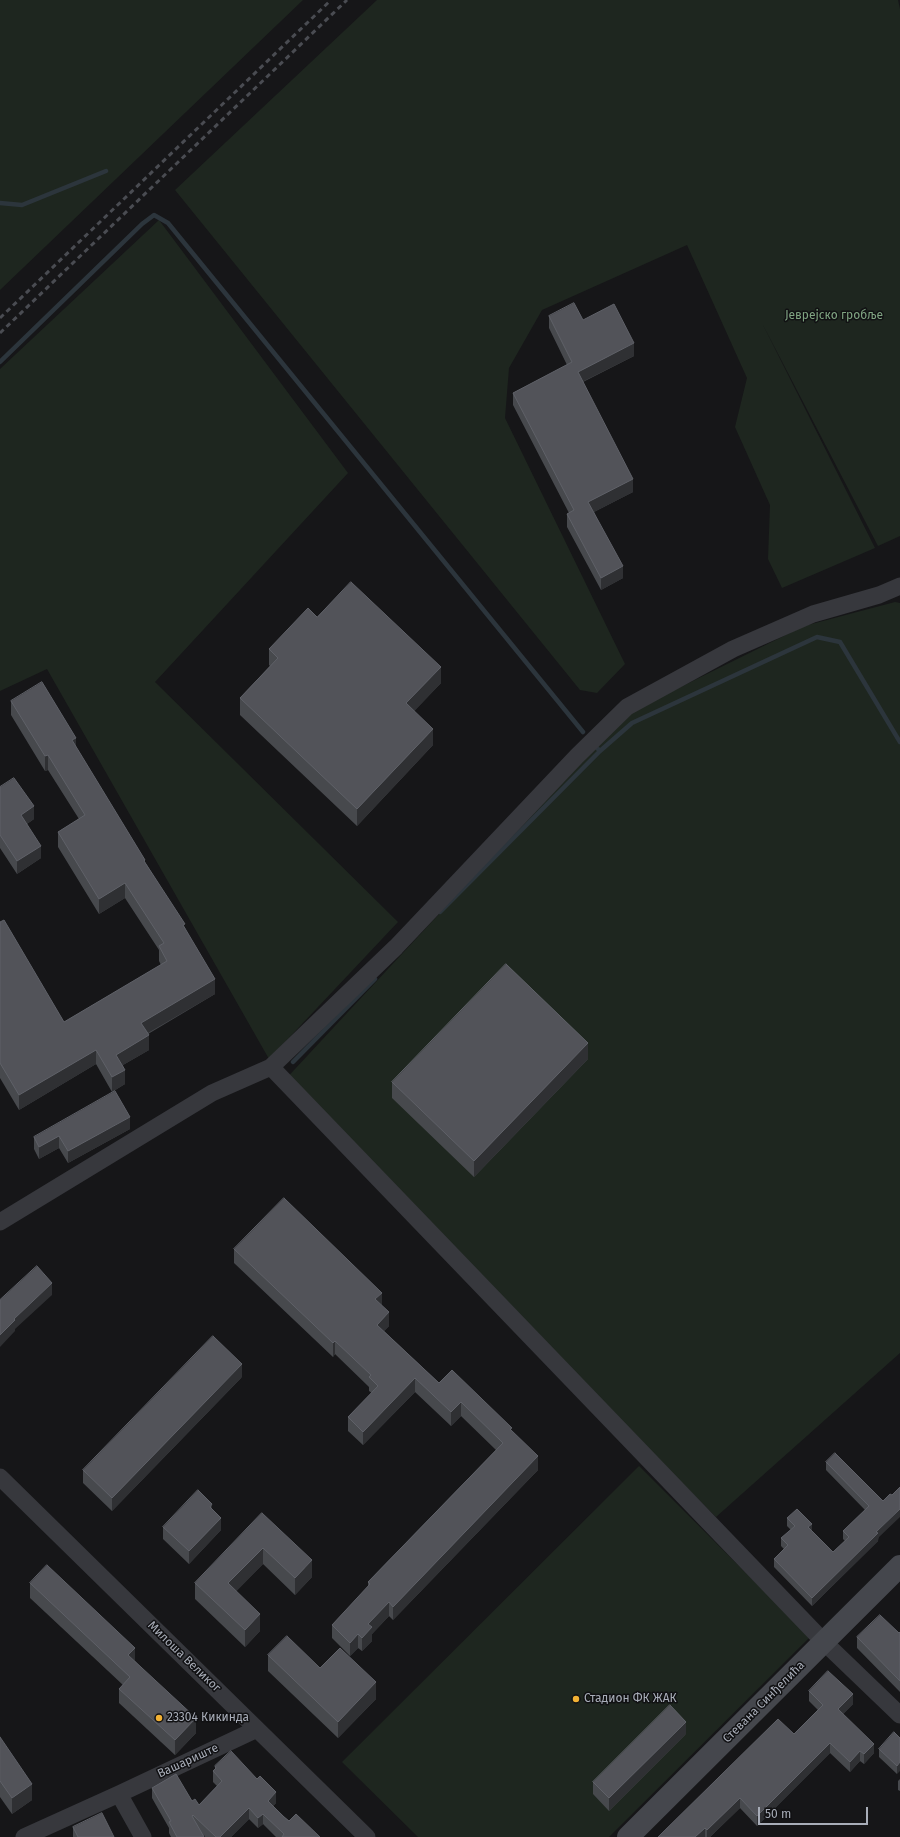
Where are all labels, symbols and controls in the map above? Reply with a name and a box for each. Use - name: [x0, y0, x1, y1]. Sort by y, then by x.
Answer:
- park label: Јеврејско гробље: [785, 309, 883, 323]
- street label: Милоша Великог: [145, 1619, 223, 1695]
- street label: Стевана Синђелића: [720, 1658, 808, 1746]
- place label: Стадион ФК ЖАК: [584, 1692, 677, 1706]
- marker: Стадион ФК ЖАК: [571, 1694, 581, 1704]
- place label: 23304 Кикинда: [167, 1711, 249, 1725]
- marker: 23304 Кикинда: [154, 1713, 164, 1723]
- street label: Вашариште: [155, 1741, 221, 1781]
- scale bar: [760, 1799, 870, 1825]
- text: 50 m: [765, 1807, 791, 1821]

